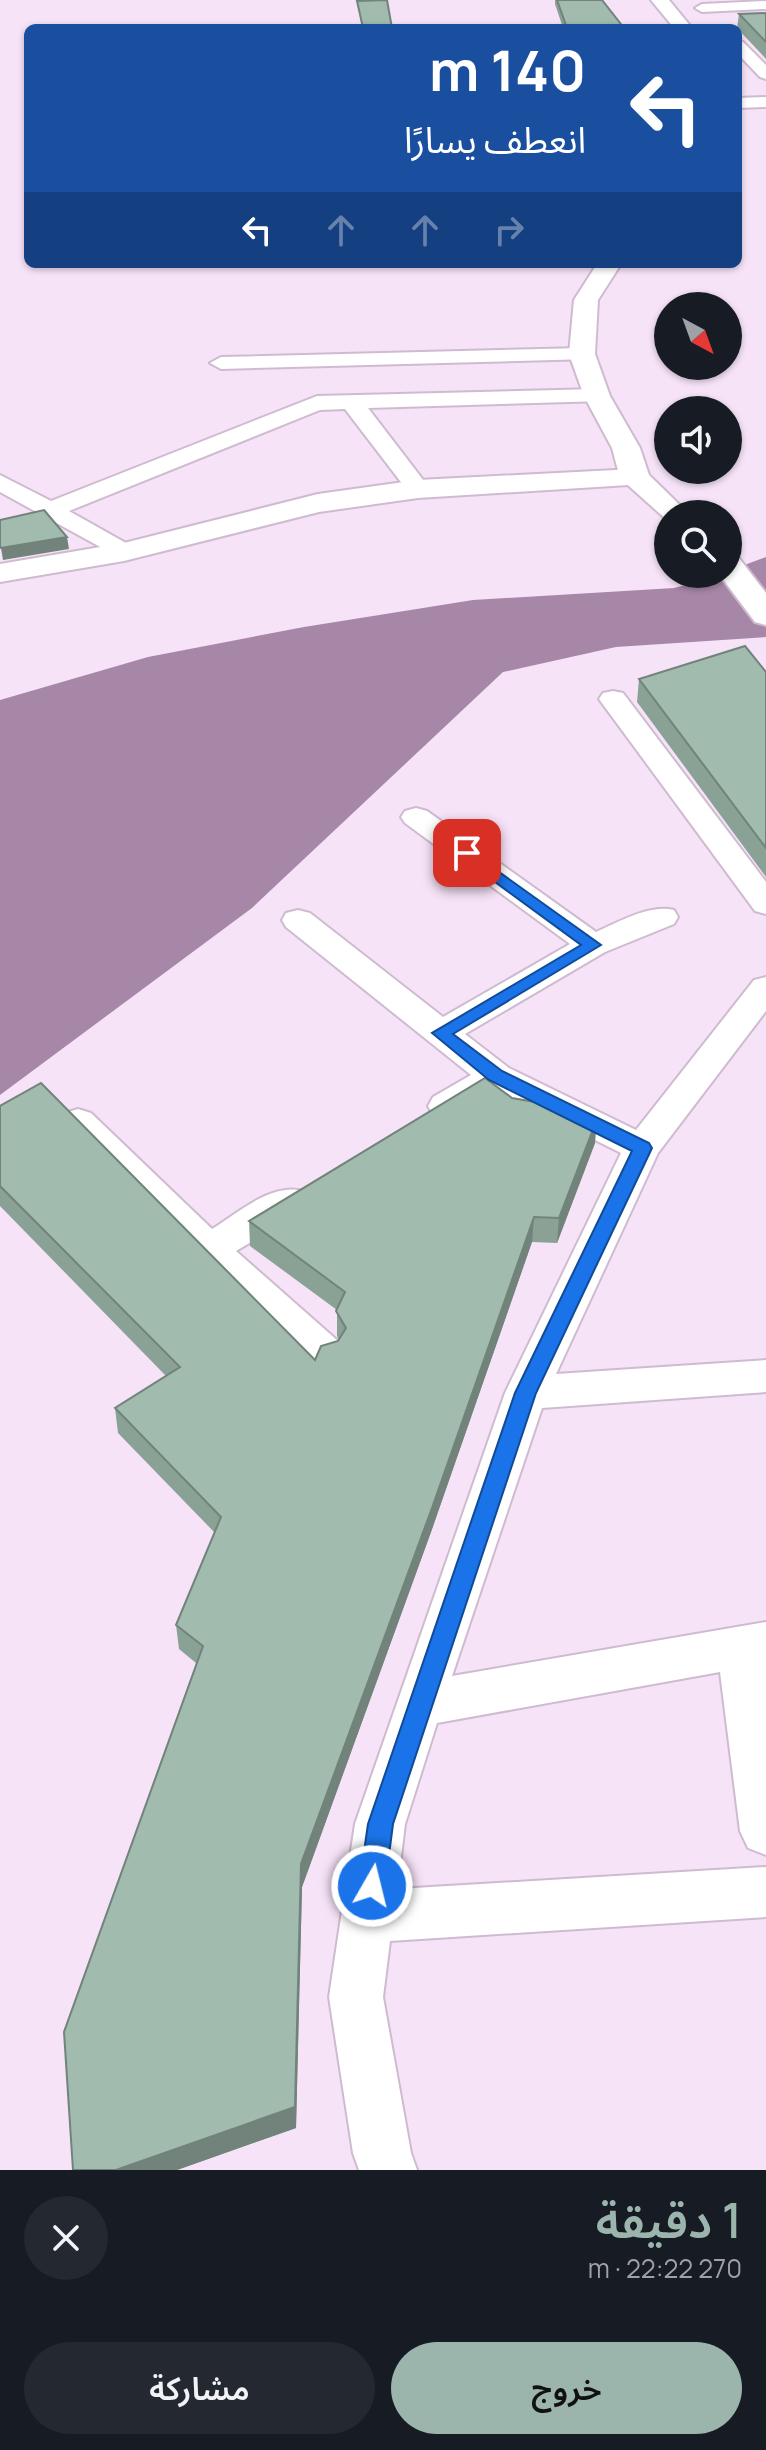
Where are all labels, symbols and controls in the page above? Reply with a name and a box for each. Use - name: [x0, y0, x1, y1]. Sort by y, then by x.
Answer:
- text: 140 m: [429, 31, 586, 108]
- icon: left: [614, 56, 718, 160]
- text: انعطف يسارًا: [404, 115, 586, 164]
- icon: left: [235, 208, 279, 252]
- icon: ahead: [319, 208, 363, 252]
- icon: ahead: [403, 208, 447, 252]
- icon: right: [487, 208, 531, 252]
- north arrow: [654, 292, 742, 380]
- map controls: [654, 292, 742, 588]
- button: sound: [654, 396, 742, 484]
- button: search: [654, 500, 742, 588]
- pin: [433, 819, 501, 887]
- icon: arrive: [445, 831, 489, 875]
- position arrow: [330, 1844, 414, 1928]
- text: 1 دقيقة: [596, 2187, 742, 2252]
- button: close: [24, 2196, 108, 2280]
- text: 270 m · 22:22: [588, 2250, 742, 2286]
- button: مشاركة: [24, 2342, 375, 2434]
- button: خروج: [391, 2342, 742, 2434]

